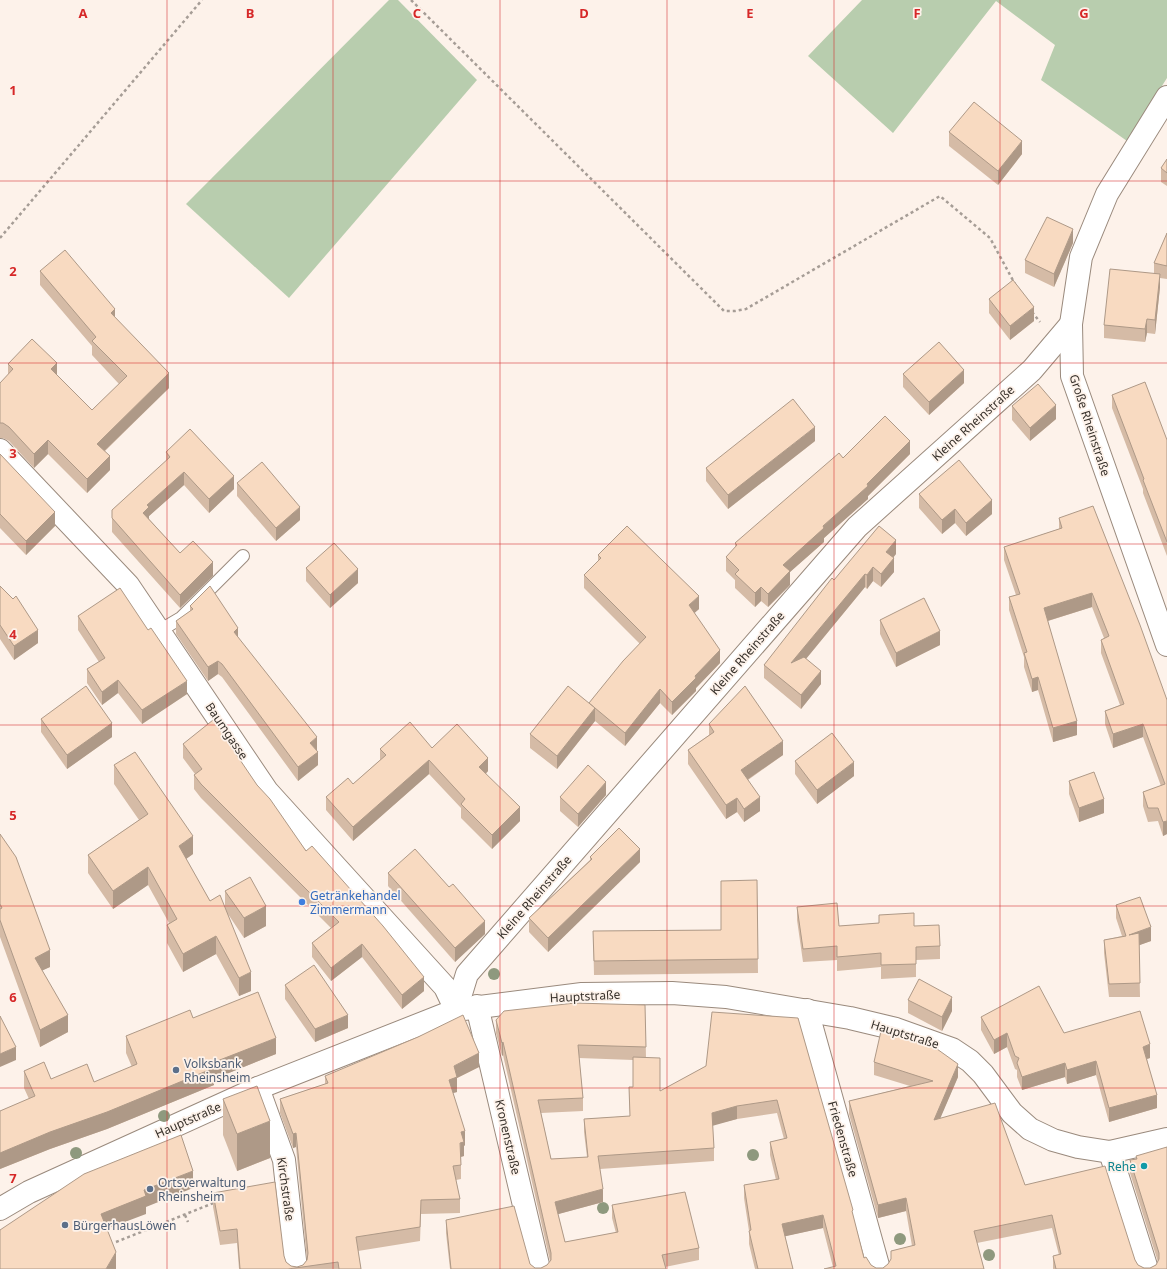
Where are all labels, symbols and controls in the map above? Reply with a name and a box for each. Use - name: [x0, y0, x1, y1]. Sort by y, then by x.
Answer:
- text: A: [79, 4, 88, 22]
- text: B: [246, 4, 254, 22]
- text: C: [413, 4, 421, 22]
- text: D: [579, 4, 589, 22]
- text: E: [746, 4, 754, 22]
- text: F: [913, 4, 921, 22]
- text: G: [1079, 4, 1089, 22]
- text: 1: [9, 81, 17, 99]
- text: 2: [9, 262, 17, 280]
- street label: Große Rheinstraße: [1066, 372, 1115, 478]
- street label: Kleine Rheinstraße: [928, 381, 1018, 465]
- text: 3: [9, 444, 17, 462]
- street label: Kleine Rheinstraße: [706, 607, 788, 698]
- text: 4: [9, 625, 17, 643]
- street label: Baumgasse: [202, 699, 253, 763]
- text: 5: [9, 806, 17, 824]
- street label: Kleine Rheinstraße: [493, 851, 575, 942]
- place label: Getränkehandel Zimmermann: [310, 887, 401, 918]
- marker: Getränkehandel Zimmermann: [297, 897, 307, 907]
- street label: Hauptstraße: [549, 986, 621, 1006]
- text: 6: [9, 988, 17, 1006]
- street label: Hauptstraße: [869, 1016, 941, 1053]
- place label: Volksbank Rheinsheim: [184, 1055, 250, 1086]
- marker: Volksbank Rheinsheim: [171, 1065, 181, 1075]
- street label: Hauptstraße: [152, 1098, 224, 1142]
- street label: Kronenstraße: [491, 1098, 525, 1177]
- street label: Friedenstraße: [824, 1099, 862, 1179]
- street label: Kirchstraße: [273, 1156, 299, 1222]
- place label: Rehe: [1108, 1158, 1136, 1175]
- marker: Rehe: [1139, 1161, 1149, 1171]
- text: 7: [9, 1169, 17, 1187]
- place label: Ortsverwaltung Rheinsheim: [158, 1174, 246, 1205]
- marker: Ortsverwaltung Rheinsheim: [145, 1184, 155, 1194]
- place label: BürgerhausLöwen: [73, 1217, 176, 1234]
- marker: BürgerhausLöwen: [60, 1220, 70, 1230]

